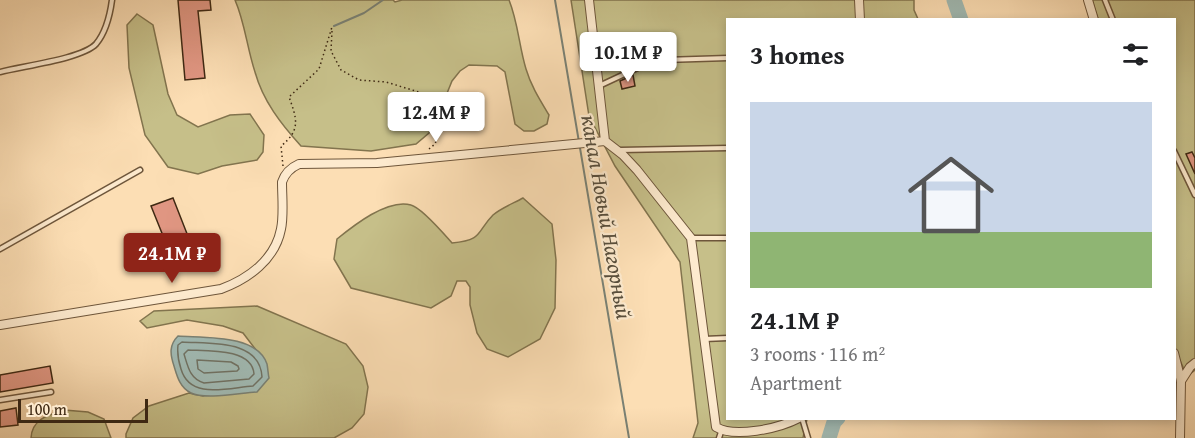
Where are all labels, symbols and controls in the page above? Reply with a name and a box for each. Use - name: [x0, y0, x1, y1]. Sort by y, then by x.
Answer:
- pin: 10.1M ₽: [573, 32, 683, 83]
- text: 3 homes: [750, 35, 845, 74]
- text: 10.1M ₽: [594, 37, 662, 66]
- icon: filters: [1119, 38, 1152, 71]
- pin: 12.4M ₽: [381, 92, 491, 143]
- text: 12.4M ₽: [402, 97, 470, 126]
- water label: канал Новый Нагорный: [573, 112, 641, 322]
- icon: home: [897, 141, 1005, 249]
- pin: 24.1M ₽: [117, 233, 227, 284]
- text: 24.1M ₽: [138, 238, 206, 267]
- text: 24.1M ₽: [750, 300, 839, 339]
- text: 3 rooms · 116 m²: [750, 339, 885, 368]
- text: Apartment: [750, 368, 842, 397]
- scale bar: [18, 396, 148, 424]
- text: 100 m: [27, 397, 67, 421]

